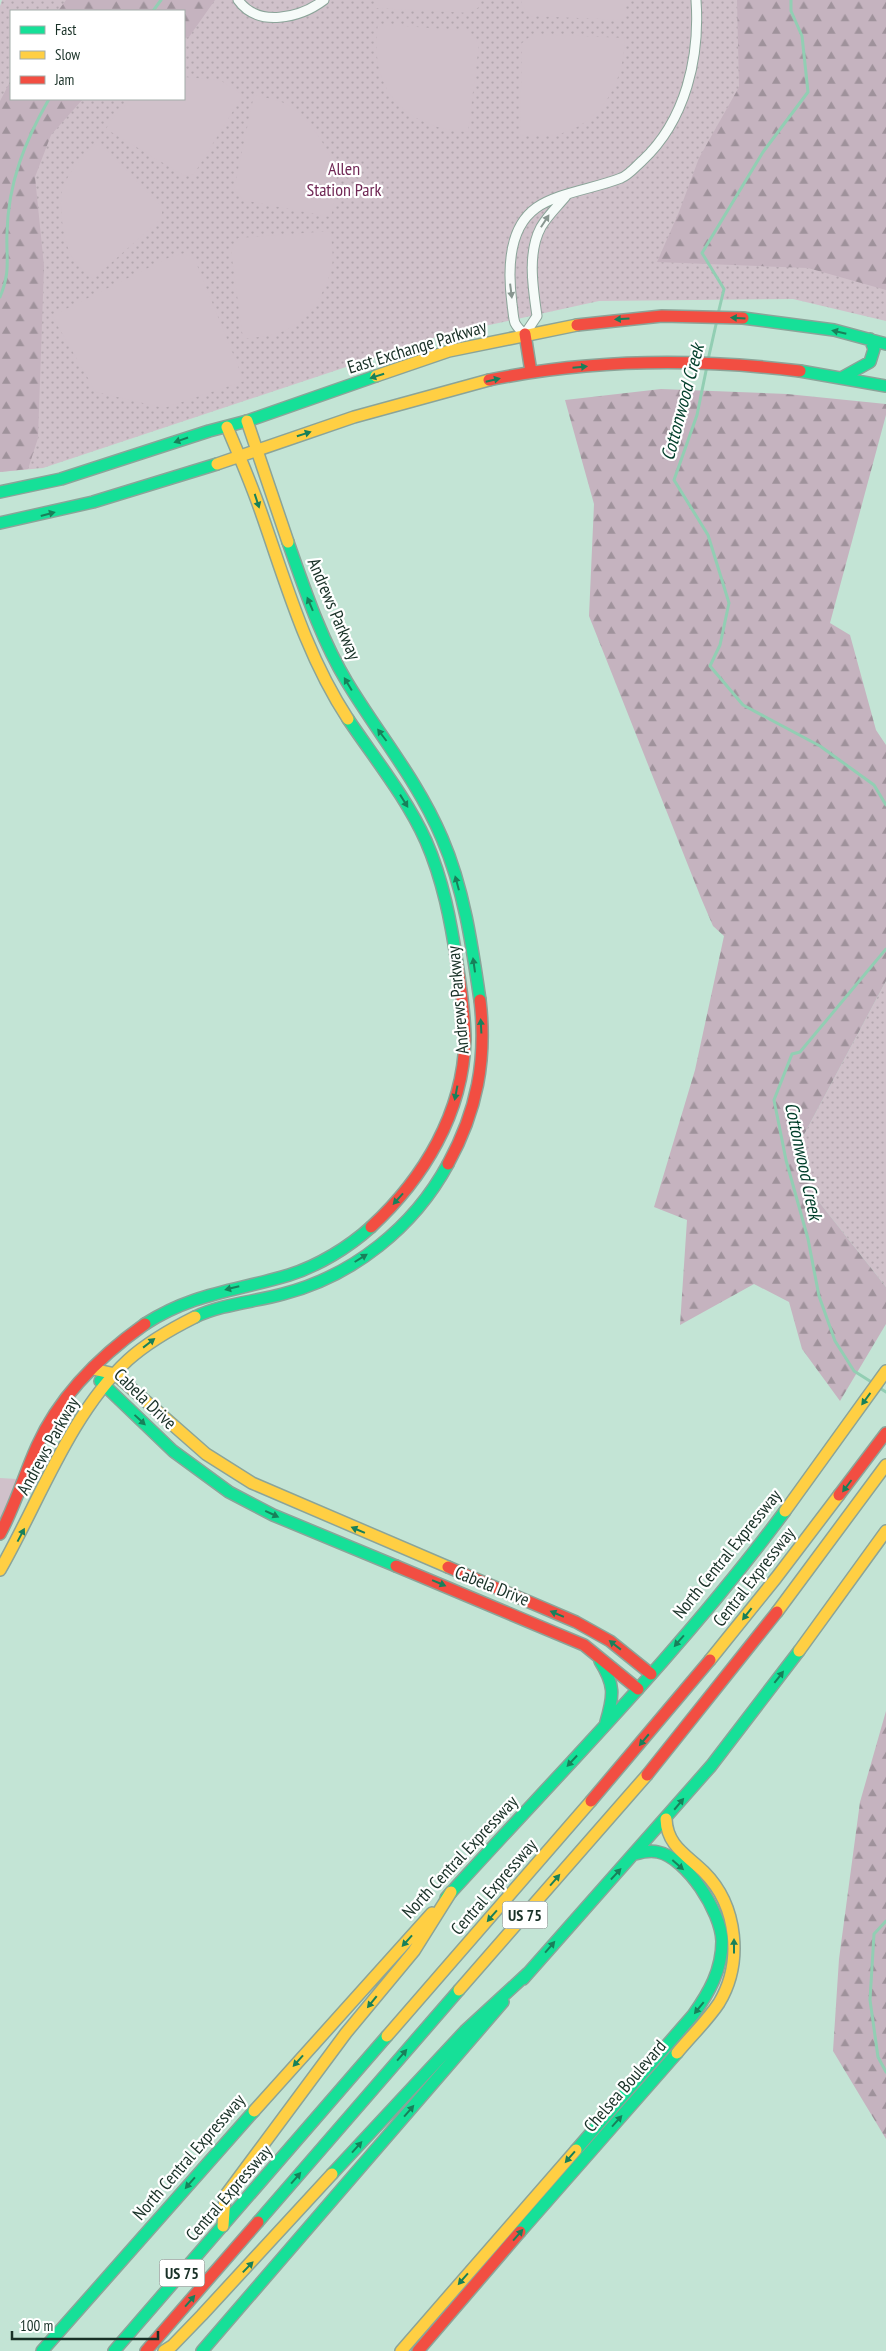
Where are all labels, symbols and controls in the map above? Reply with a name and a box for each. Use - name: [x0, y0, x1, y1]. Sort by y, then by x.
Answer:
- legend: [10, 10, 185, 100]
- text: Fast: [55, 20, 76, 39]
- text: Slow: [55, 45, 80, 64]
- text: Jam: [54, 70, 74, 89]
- park label: Allen Station Park: [307, 157, 381, 201]
- one-way arrow: [540, 215, 550, 228]
- one-way arrow: [507, 284, 515, 300]
- street label: East Exchange Parkway: [344, 314, 489, 379]
- one-way arrow: [730, 314, 746, 322]
- one-way arrow: [614, 316, 630, 324]
- one-way arrow: [832, 328, 847, 336]
- water label: Cottonwood Creek: [655, 339, 710, 463]
- one-way arrow: [572, 362, 588, 370]
- one-way arrow: [369, 373, 384, 381]
- one-way arrow: [486, 376, 501, 384]
- one-way arrow: [297, 430, 312, 437]
- one-way arrow: [173, 437, 188, 445]
- one-way arrow: [253, 494, 261, 509]
- one-way arrow: [40, 510, 55, 518]
- street label: Andrews Parkway: [303, 554, 366, 663]
- one-way arrow: [306, 597, 314, 611]
- one-way arrow: [344, 678, 353, 691]
- one-way arrow: [377, 729, 388, 742]
- one-way arrow: [400, 795, 409, 808]
- one-way arrow: [453, 876, 461, 891]
- street label: Andrews Parkway: [441, 945, 474, 1055]
- one-way arrow: [470, 956, 478, 972]
- one-way arrow: [477, 1018, 485, 1034]
- one-way arrow: [452, 1086, 460, 1102]
- water label: Cottonwood Creek: [780, 1100, 829, 1225]
- one-way arrow: [393, 1192, 404, 1205]
- one-way arrow: [354, 1253, 368, 1262]
- one-way arrow: [225, 1284, 240, 1292]
- one-way arrow: [142, 1338, 155, 1349]
- street label: Cabela Drive: [109, 1363, 182, 1434]
- one-way arrow: [861, 1392, 871, 1406]
- street label: Andrews Parkway: [11, 1393, 84, 1499]
- one-way arrow: [133, 1414, 145, 1426]
- one-way arrow: [842, 1479, 852, 1493]
- street label: North Central Expressway: [668, 1485, 786, 1623]
- one-way arrow: [264, 1509, 279, 1518]
- street label: Central Expressway: [708, 1523, 800, 1631]
- one-way arrow: [350, 1526, 365, 1534]
- one-way arrow: [17, 1528, 25, 1543]
- street label: Cabela Drive: [452, 1560, 533, 1611]
- one-way arrow: [432, 1580, 446, 1588]
- one-way arrow: [741, 1608, 752, 1621]
- one-way arrow: [550, 1609, 564, 1617]
- one-way arrow: [674, 1635, 685, 1647]
- one-way arrow: [609, 1640, 622, 1651]
- one-way arrow: [774, 1671, 785, 1684]
- one-way arrow: [639, 1734, 650, 1747]
- one-way arrow: [566, 1754, 578, 1766]
- street label: North Central Expressway: [398, 1791, 522, 1923]
- one-way arrow: [673, 1798, 684, 1811]
- street label: Central Expressway: [446, 1835, 542, 1939]
- one-way arrow: [672, 1859, 684, 1871]
- one-way arrow: [610, 1869, 622, 1881]
- one-way arrow: [549, 1874, 560, 1886]
- road number: US 75: [502, 1902, 548, 1928]
- one-way arrow: [486, 1910, 498, 1922]
- one-way arrow: [401, 1934, 413, 1946]
- one-way arrow: [730, 1938, 738, 1954]
- one-way arrow: [545, 1940, 556, 1953]
- one-way arrow: [366, 1995, 377, 2008]
- one-way arrow: [693, 2001, 704, 2014]
- street label: Chelsea Boulevard: [578, 2035, 671, 2136]
- one-way arrow: [396, 2049, 407, 2061]
- one-way arrow: [292, 2055, 304, 2067]
- street label: North Central Expressway: [128, 2090, 250, 2224]
- one-way arrow: [404, 2105, 415, 2118]
- one-way arrow: [612, 2115, 623, 2128]
- street label: Central Expressway: [181, 2141, 277, 2245]
- one-way arrow: [351, 2141, 362, 2153]
- one-way arrow: [564, 2150, 575, 2163]
- one-way arrow: [290, 2172, 301, 2184]
- one-way arrow: [184, 2176, 195, 2189]
- one-way arrow: [513, 2228, 524, 2241]
- road number: US 75: [160, 2260, 204, 2286]
- one-way arrow: [242, 2262, 254, 2274]
- one-way arrow: [457, 2273, 469, 2285]
- one-way arrow: [184, 2295, 195, 2308]
- scale bar: [12, 2308, 159, 2340]
- text: 100 m: [20, 2316, 53, 2335]

